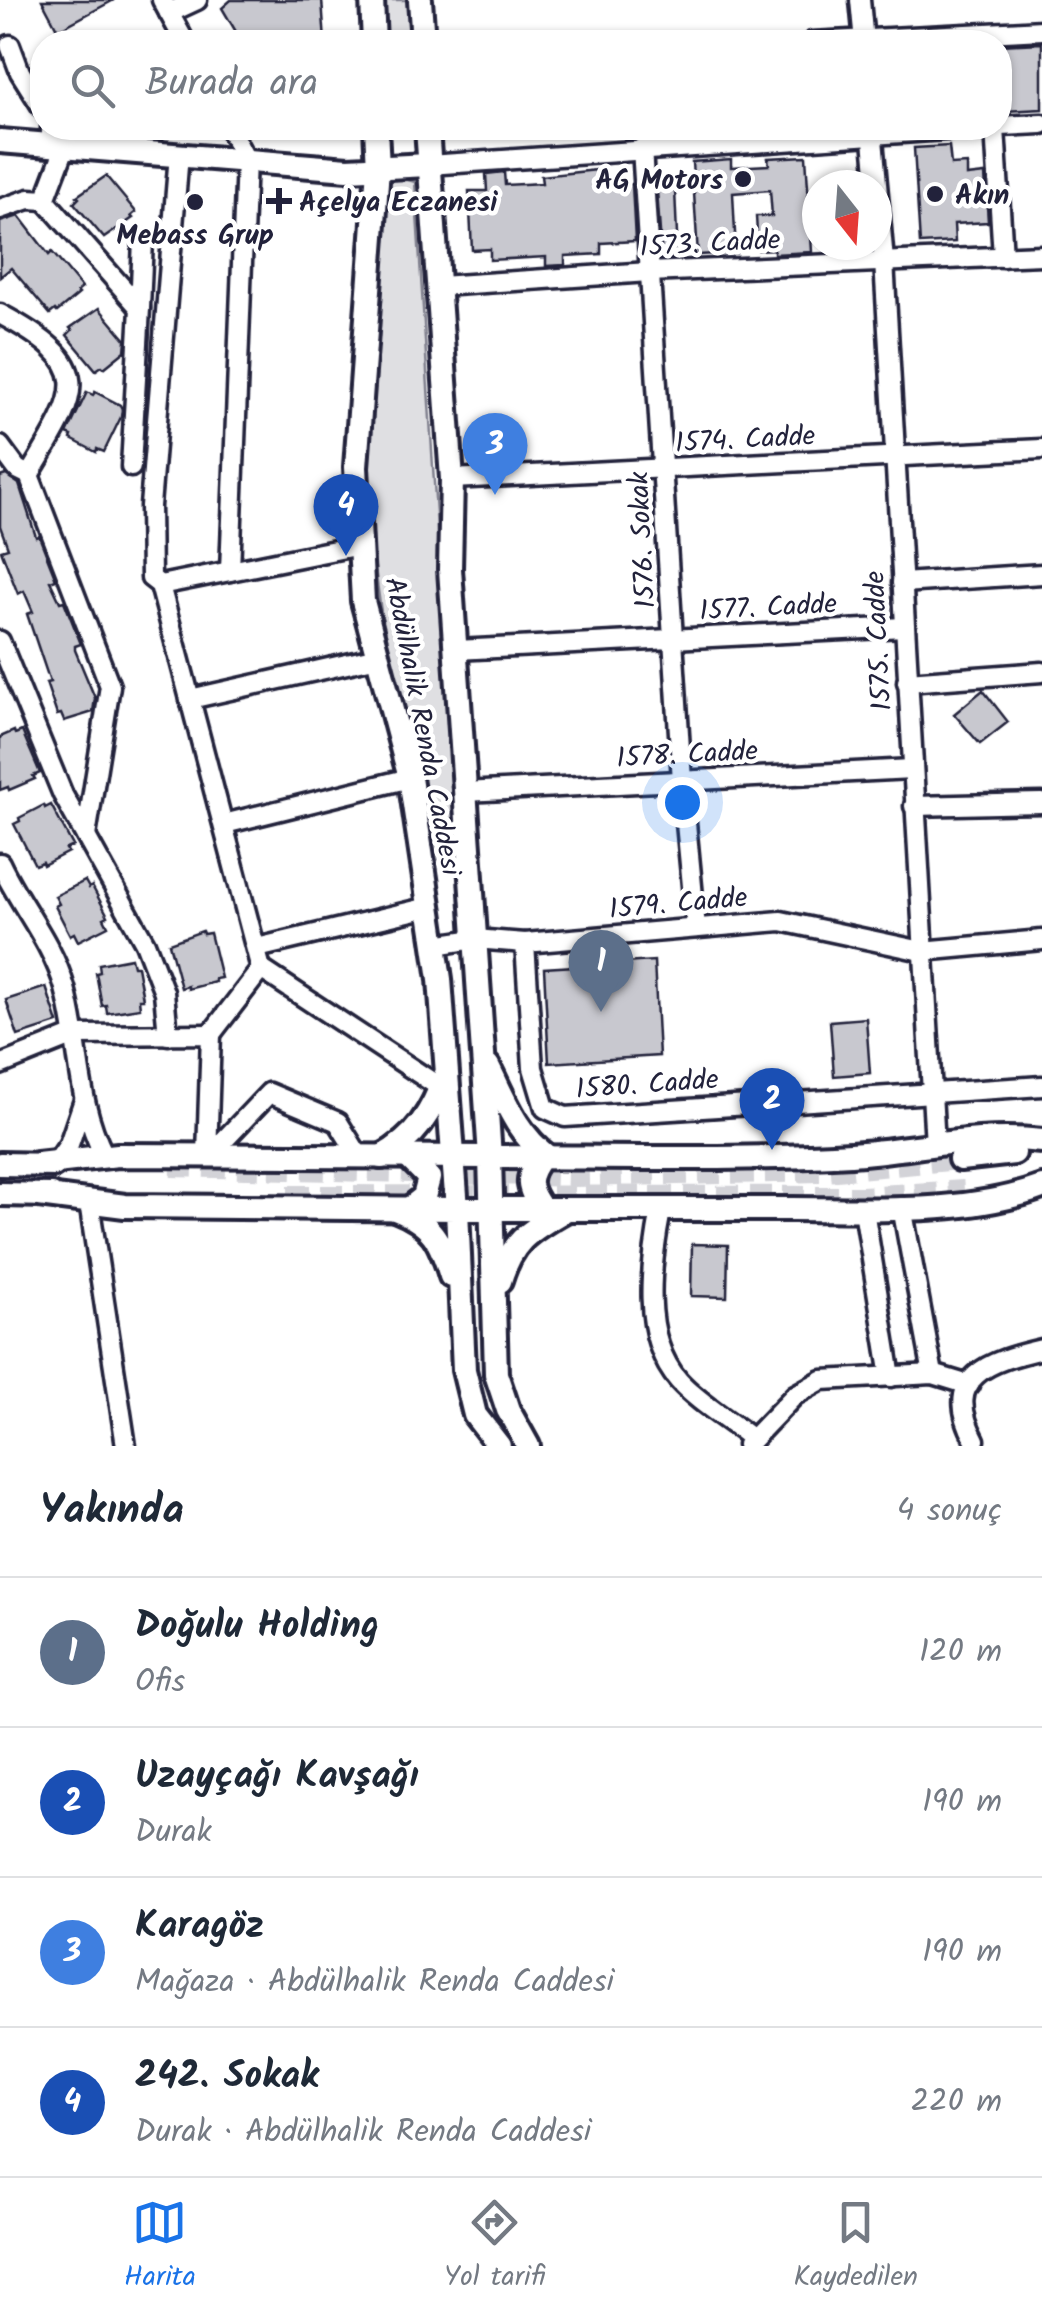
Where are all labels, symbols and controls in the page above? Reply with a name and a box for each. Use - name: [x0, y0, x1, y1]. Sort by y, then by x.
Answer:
- search box: [30, 30, 1012, 140]
- text: Burada ara: [145, 55, 318, 115]
- icon: search: [65, 58, 120, 113]
- place label: AG Motors: [595, 159, 723, 204]
- marker: AG Motors: [732, 168, 754, 190]
- north arrow: [802, 170, 892, 260]
- place label: Akın: [955, 174, 1009, 219]
- place label: Açelya Eczanesi: [299, 181, 498, 226]
- marker: Akın: [924, 183, 946, 205]
- marker: Açelya Eczanesi: [268, 190, 290, 212]
- marker: Mebass Grup: [184, 191, 206, 213]
- place label: Mebass Grup: [116, 214, 274, 259]
- street label: 1573. Cadde: [639, 218, 782, 271]
- pin: 3: [462, 412, 528, 495]
- street label: 1574. Cadde: [674, 414, 817, 467]
- street label: 1576. Sokak: [617, 469, 670, 610]
- pin: 4: [314, 474, 378, 556]
- street label: 1575. Cadde: [853, 569, 906, 712]
- street label: Abdülhalik Renda Caddesi: [371, 573, 473, 881]
- street label: 1577. Cadde: [698, 582, 839, 635]
- street label: 1578. Cadde: [615, 729, 760, 782]
- your location: [657, 777, 708, 828]
- street label: 1579. Cadde: [607, 876, 750, 933]
- pin: 1: [568, 930, 634, 1012]
- street label: 1580. Cadde: [574, 1058, 720, 1113]
- pin: 2: [740, 1068, 804, 1150]
- text: Yakında: [40, 1478, 184, 1545]
- text: 4 sonuç: [897, 1486, 1002, 1537]
- text: Doğulu Holding: [135, 1597, 379, 1657]
- text: 1: [68, 1627, 77, 1678]
- text: 120 m: [919, 1627, 1002, 1678]
- text: Ofis: [135, 1657, 185, 1708]
- text: Uzayçağı Kavşağı: [135, 1747, 419, 1807]
- text: 2: [63, 1777, 82, 1828]
- text: 190 m: [922, 1777, 1002, 1828]
- text: Durak: [135, 1807, 212, 1858]
- text: Karagöz: [135, 1897, 264, 1957]
- text: 3: [64, 1927, 81, 1978]
- text: 190 m: [922, 1927, 1002, 1978]
- text: Mağaza · Abdülhalik Renda Caddesi: [135, 1957, 614, 2008]
- text: 242. Sokak: [135, 2047, 319, 2107]
- text: 4: [64, 2077, 81, 2128]
- text: 220 m: [911, 2077, 1002, 2128]
- text: Durak · Abdülhalik Renda Caddesi: [135, 2107, 591, 2158]
- tab: Harita: [124, 2195, 196, 2300]
- tab: Yol tarifi: [444, 2195, 545, 2300]
- tab: Kaydedilen: [794, 2195, 918, 2300]

